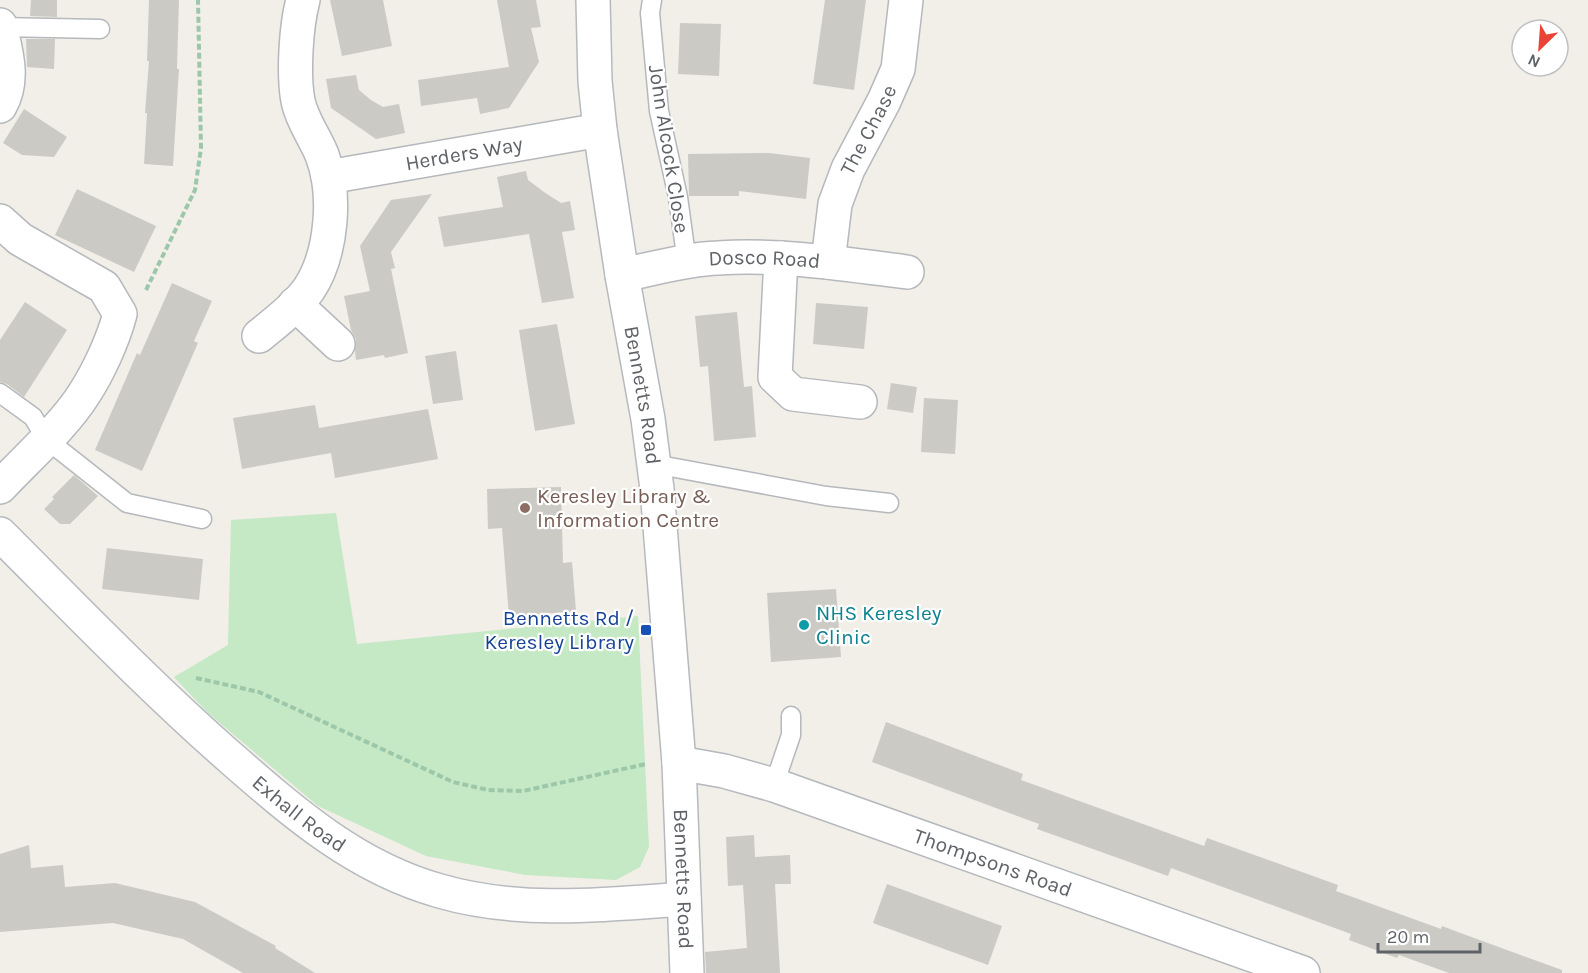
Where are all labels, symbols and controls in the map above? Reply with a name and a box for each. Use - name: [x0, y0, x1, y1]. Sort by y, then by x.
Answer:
- north arrow: [1510, 18, 1570, 78]
- text: N: [1525, 50, 1543, 72]
- street label: John Alcock Close: [644, 63, 694, 235]
- street label: The Chase: [835, 81, 902, 179]
- street label: Herders Way: [403, 132, 525, 175]
- street label: Dosco Road: [708, 245, 821, 273]
- street label: Bennetts Road: [619, 324, 666, 466]
- place label: Keresley Library & Information Centre: [537, 484, 719, 532]
- marker: Keresley Library & Information Centre: [518, 501, 532, 515]
- place label: NHS Keresley Clinic: [816, 601, 942, 649]
- place label: Bennetts Rd / Keresley Library: [485, 606, 634, 654]
- marker: NHS Keresley Clinic: [797, 618, 811, 632]
- marker: Bennetts Rd / Keresley Library: [639, 623, 653, 637]
- street label: Exhall Road: [247, 770, 351, 857]
- street label: Bennetts Road: [669, 809, 698, 950]
- street label: Thompsons Road: [911, 824, 1075, 902]
- scale bar: [1378, 916, 1480, 954]
- text: 20 m: [1387, 926, 1429, 948]

